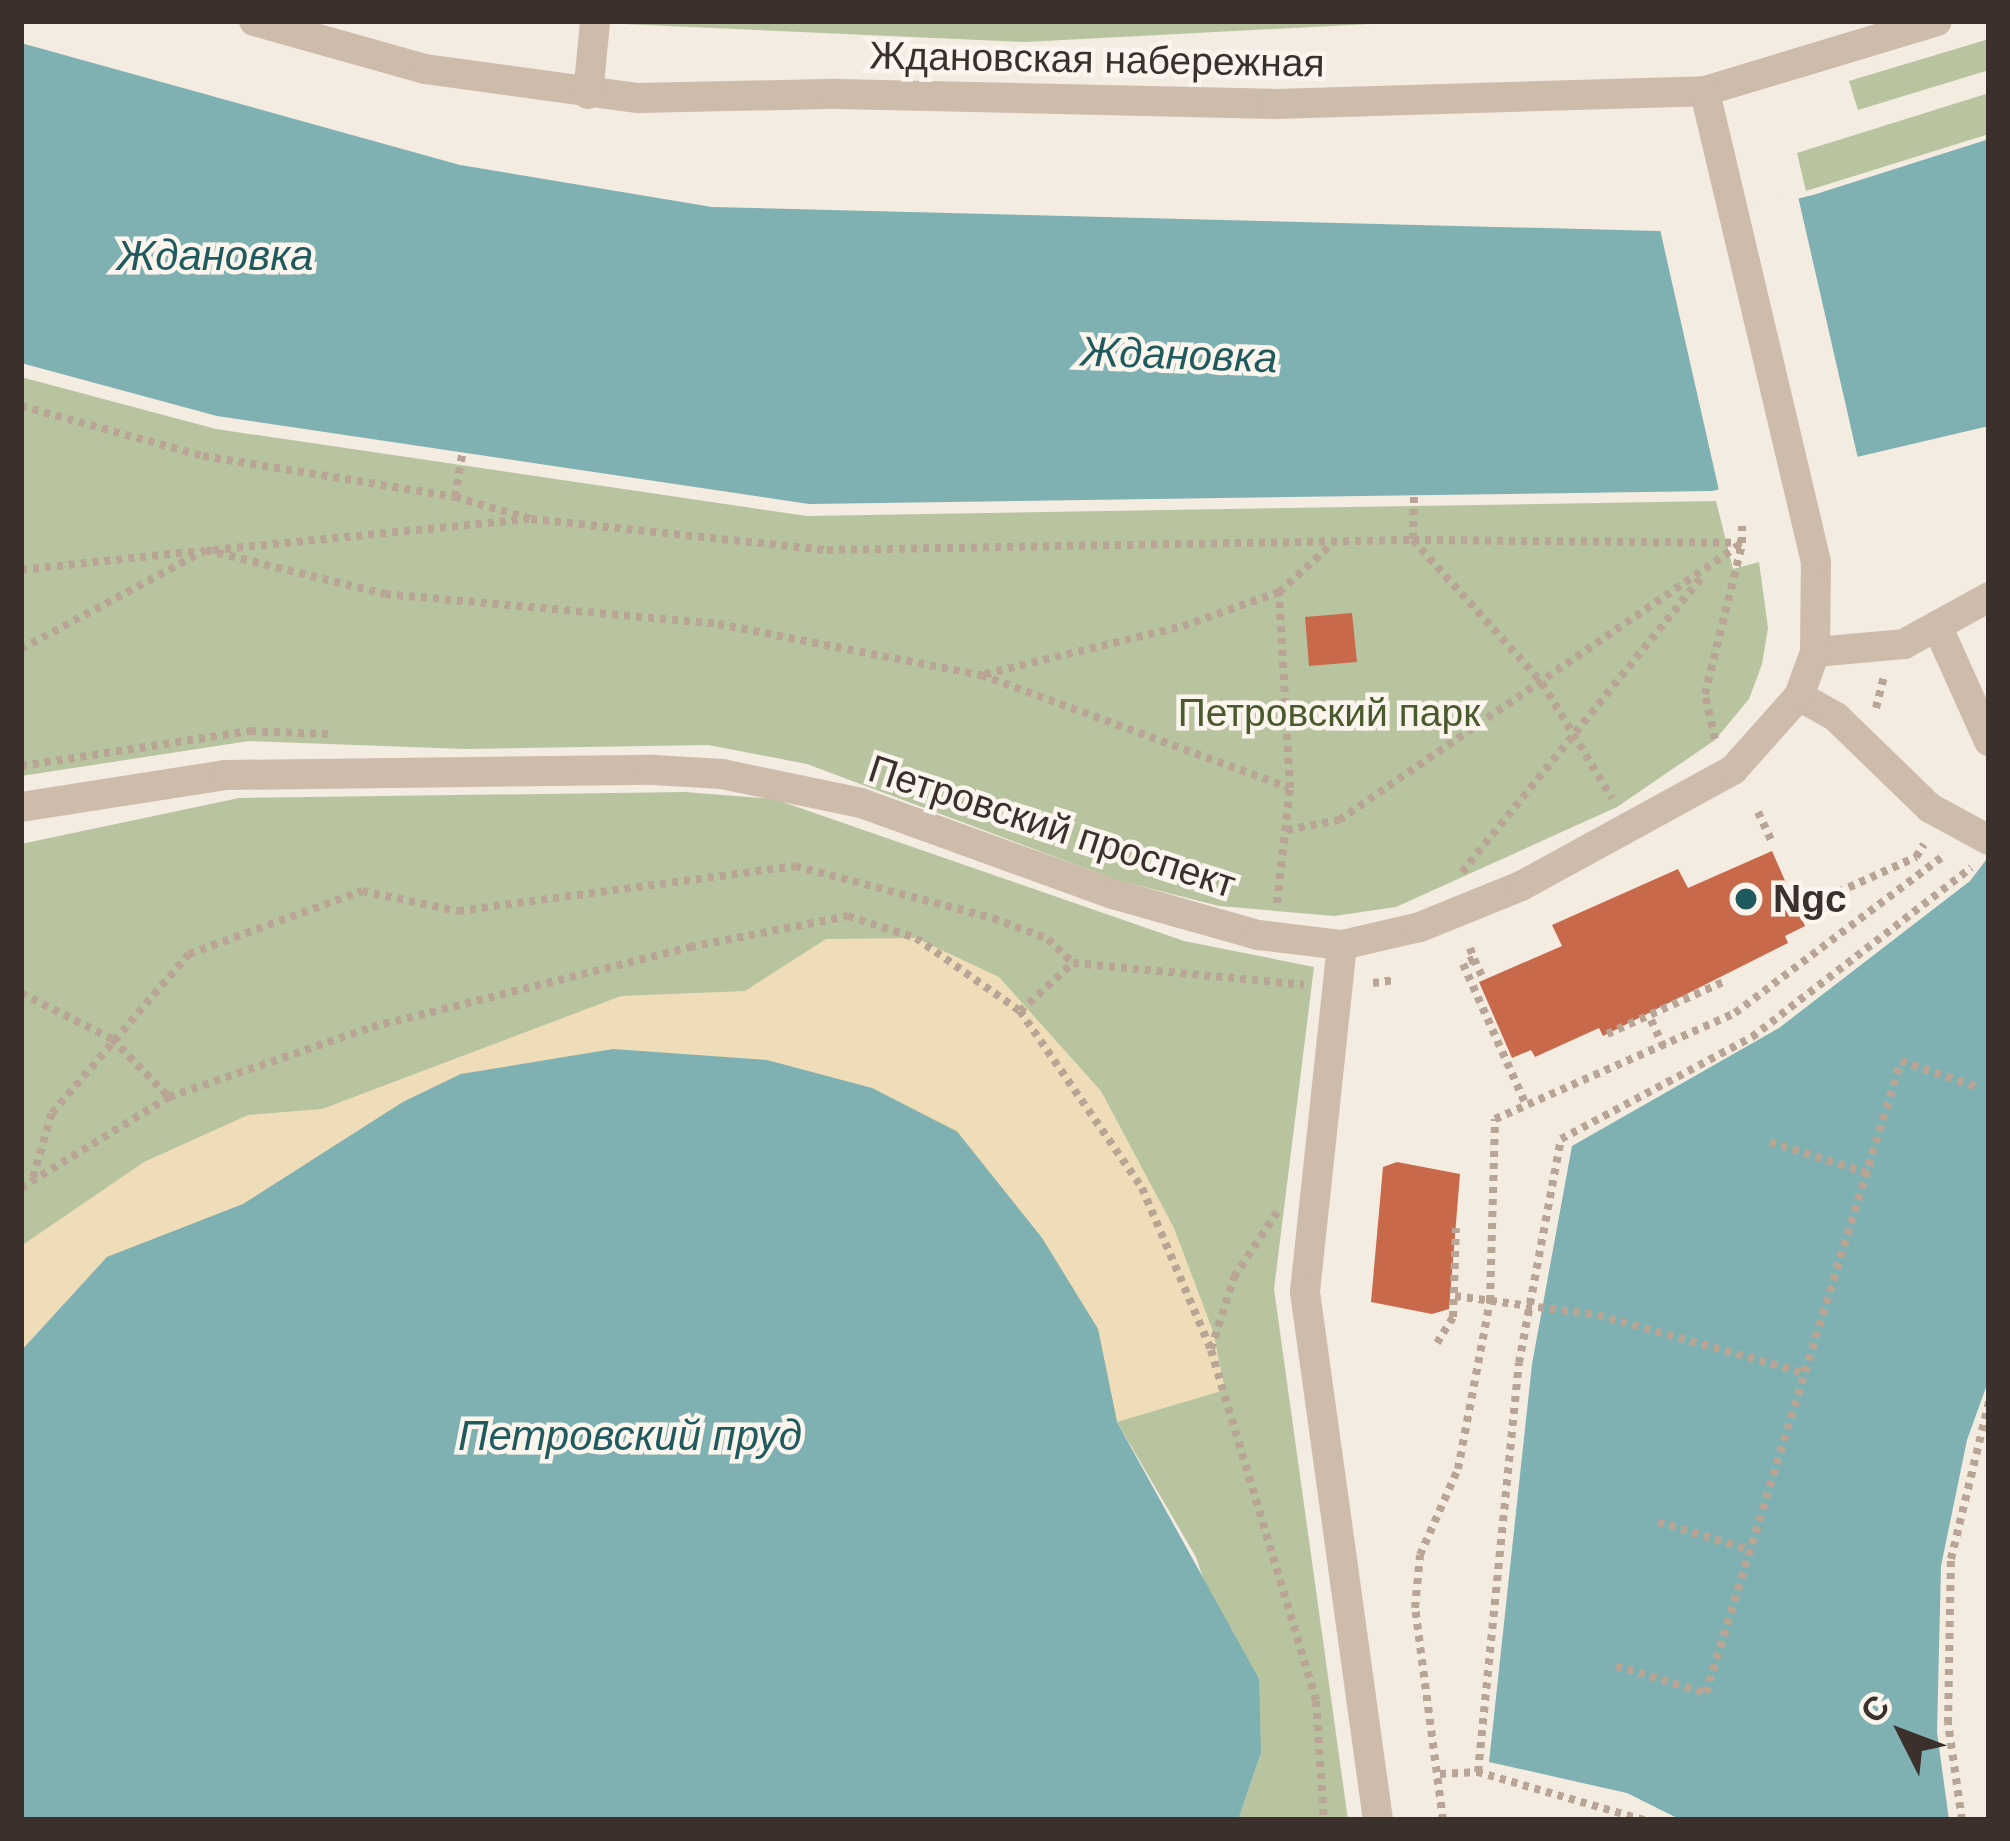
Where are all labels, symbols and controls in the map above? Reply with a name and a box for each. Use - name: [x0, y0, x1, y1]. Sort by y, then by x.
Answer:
- street label: Ждановская набережная: [869, 33, 1325, 87]
- water label: Ждановка: [117, 231, 313, 281]
- water label: Ждановка: [1080, 326, 1278, 384]
- park label: Петровский парк: [1178, 690, 1480, 736]
- street label: Петровский проспект: [863, 746, 1241, 908]
- place label: Ngc: [1773, 876, 1847, 922]
- marker: Ngc: [1730, 883, 1762, 915]
- water label: Петровский пруд: [458, 1411, 802, 1461]
- north arrow: [1842, 1673, 1962, 1793]
- text: С: [1853, 1687, 1897, 1730]

